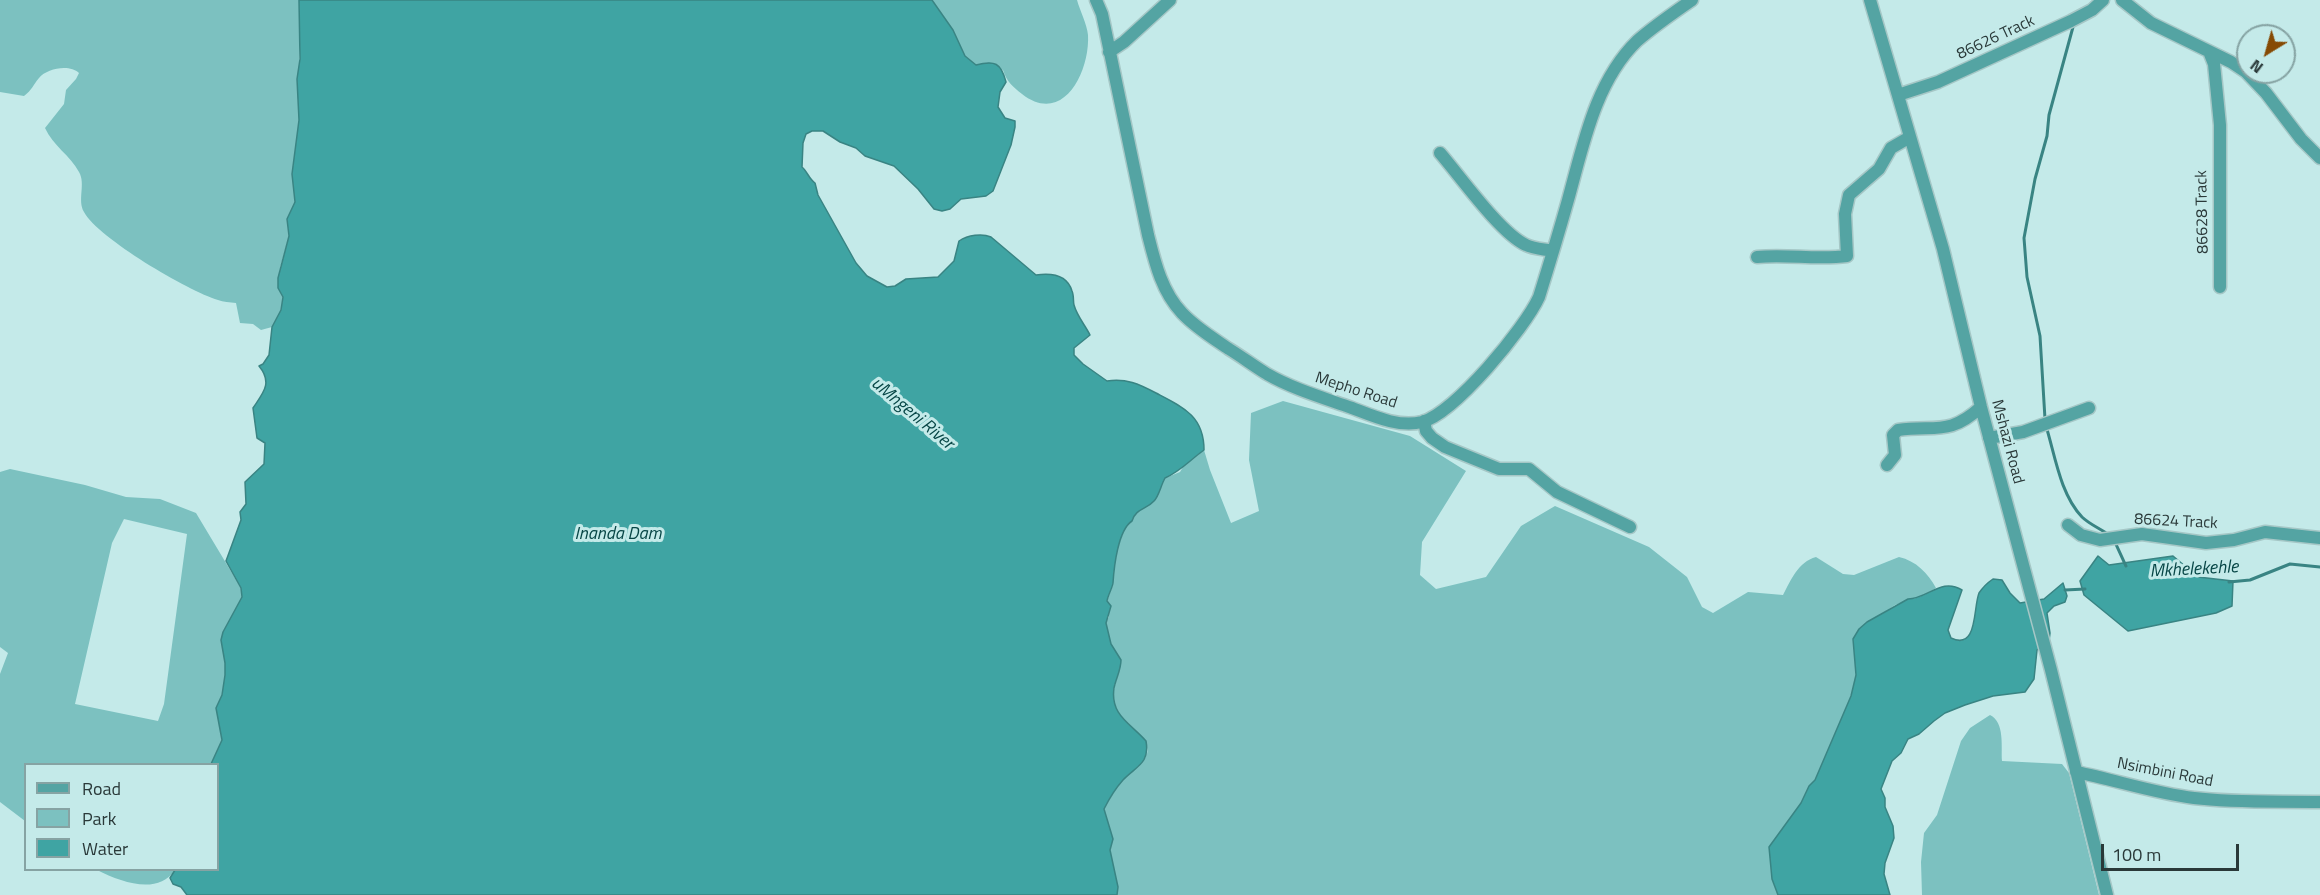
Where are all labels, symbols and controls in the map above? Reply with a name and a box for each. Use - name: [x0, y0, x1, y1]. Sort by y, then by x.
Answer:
- street label: 86626 Track: [1954, 12, 2038, 64]
- north arrow: [2236, 24, 2296, 84]
- text: N: [2245, 54, 2268, 80]
- street label: 86628 Track: [2193, 170, 2213, 254]
- street label: Mepho Road: [1313, 369, 1399, 413]
- water label: uMngeni River: [866, 373, 958, 455]
- street label: Mshazi Road: [1987, 398, 2027, 486]
- street label: 86624 Track: [2134, 510, 2218, 534]
- water label: Inanda Dam: [575, 524, 661, 546]
- water label: Mkhelekehle: [2149, 557, 2239, 583]
- street label: Nsimbini Road: [2115, 754, 2215, 792]
- legend: [24, 763, 219, 871]
- text: Road: [82, 775, 121, 802]
- text: Park: [82, 805, 116, 832]
- scale bar: [2104, 832, 2242, 870]
- text: Water: [82, 835, 128, 862]
- text: 100 m: [2112, 841, 2161, 868]

